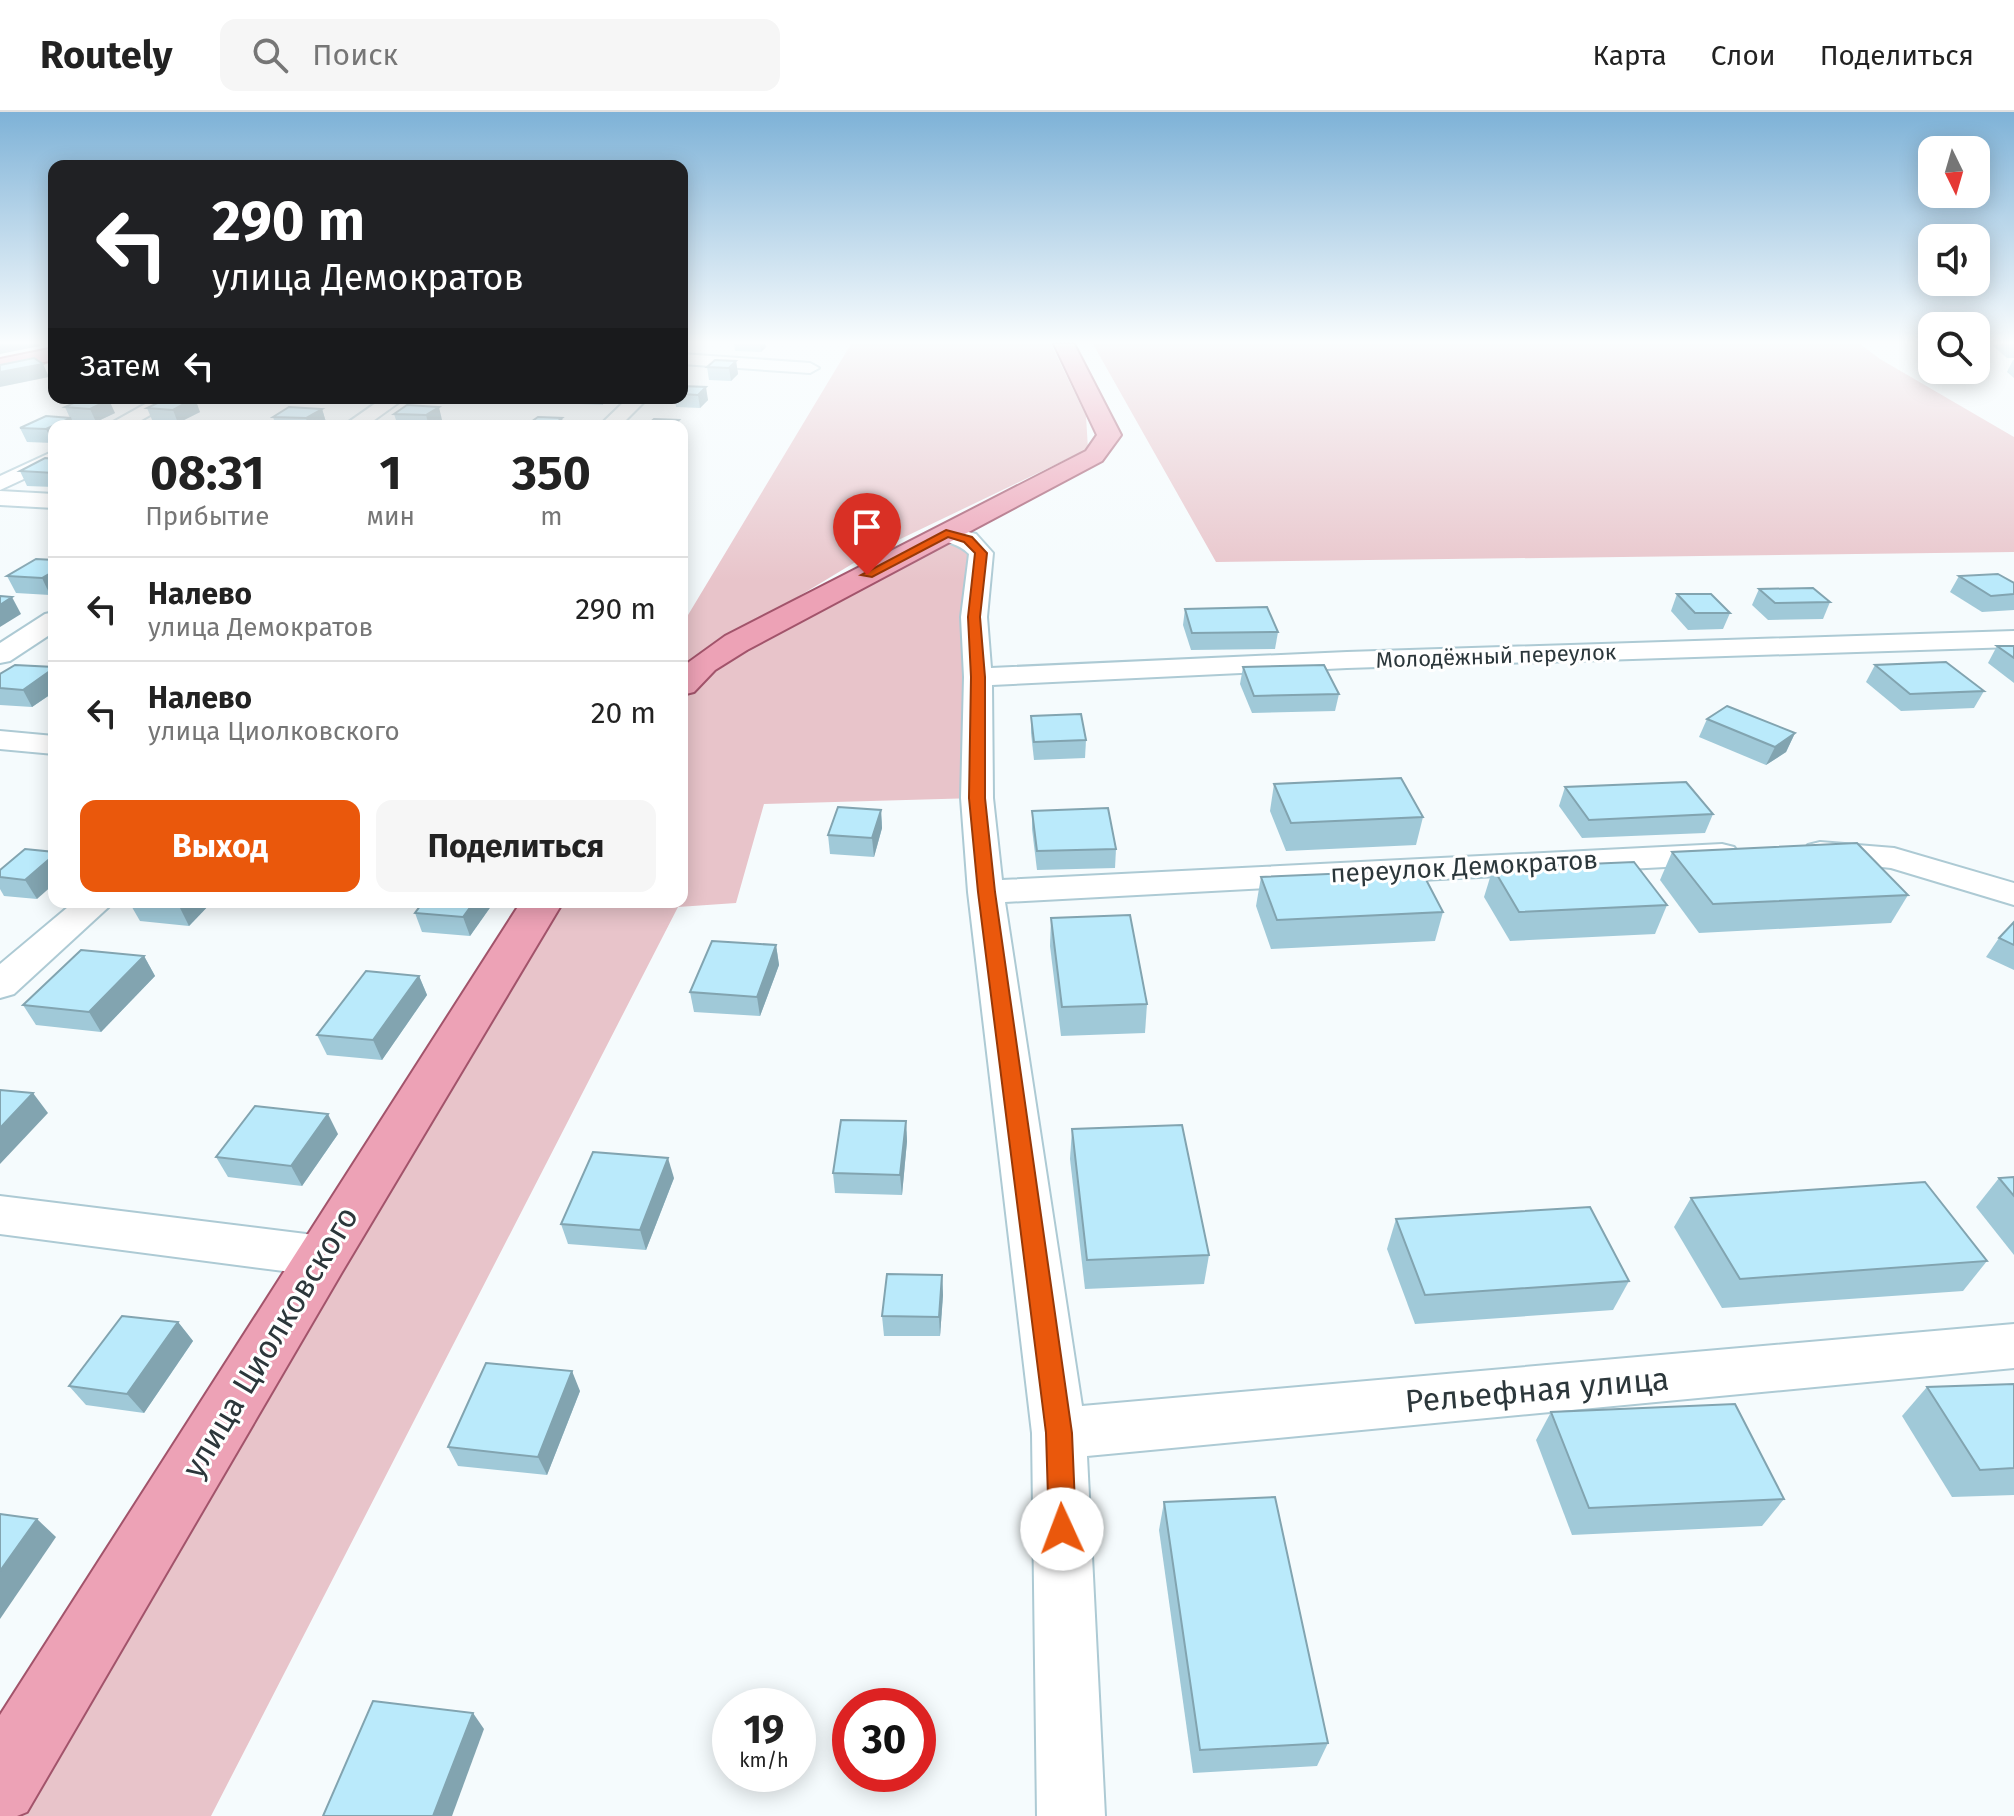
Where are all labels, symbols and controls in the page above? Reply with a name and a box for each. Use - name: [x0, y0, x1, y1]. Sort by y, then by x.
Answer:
- search box: [220, 19, 780, 91]
- text: Routely: [40, 32, 172, 78]
- icon: search: [248, 33, 292, 77]
- text: Поиск: [312, 37, 398, 73]
- text: Карта: [1592, 39, 1667, 72]
- text: Слои: [1711, 39, 1776, 72]
- text: Поделиться: [1820, 39, 1974, 72]
- north arrow: [1918, 136, 1990, 208]
- map controls: [1918, 136, 1990, 384]
- text: 290 m: [212, 188, 365, 255]
- icon: left: [80, 192, 184, 296]
- button: sound: [1918, 224, 1990, 296]
- text: улица Демократов: [212, 256, 524, 300]
- button: search: [1918, 312, 1990, 384]
- icon: left: [177, 344, 221, 388]
- text: Затем: [80, 348, 161, 384]
- text: 08:31: [150, 444, 264, 502]
- text: 1: [380, 444, 402, 502]
- text: 350: [512, 444, 591, 502]
- pin: [833, 493, 901, 575]
- text: Прибытие: [145, 501, 269, 532]
- text: мин: [366, 501, 415, 532]
- text: m: [540, 501, 563, 532]
- icon: arrive: [845, 505, 889, 549]
- text: Налево: [148, 576, 252, 612]
- icon: left: [80, 587, 124, 631]
- text: 290 m: [575, 591, 656, 627]
- text: улица Демократов: [148, 612, 373, 643]
- street label: Молодёжный переулок: [1375, 638, 1617, 674]
- text: Налево: [148, 680, 252, 716]
- icon: left: [80, 691, 124, 735]
- text: 20 m: [591, 695, 656, 731]
- text: улица Циолковского: [148, 716, 400, 747]
- button: Выход: [80, 800, 360, 892]
- button: Поделиться: [376, 800, 656, 892]
- street label: переулок Демократов: [1329, 845, 1599, 889]
- street label: улица Циолковского: [174, 1199, 366, 1485]
- street label: Рельефная улица: [1403, 1360, 1671, 1420]
- position arrow: [1020, 1487, 1104, 1571]
- speed limit sign: 30: [832, 1688, 936, 1792]
- text: 19: [744, 1706, 784, 1754]
- text: km/h: [739, 1748, 789, 1772]

